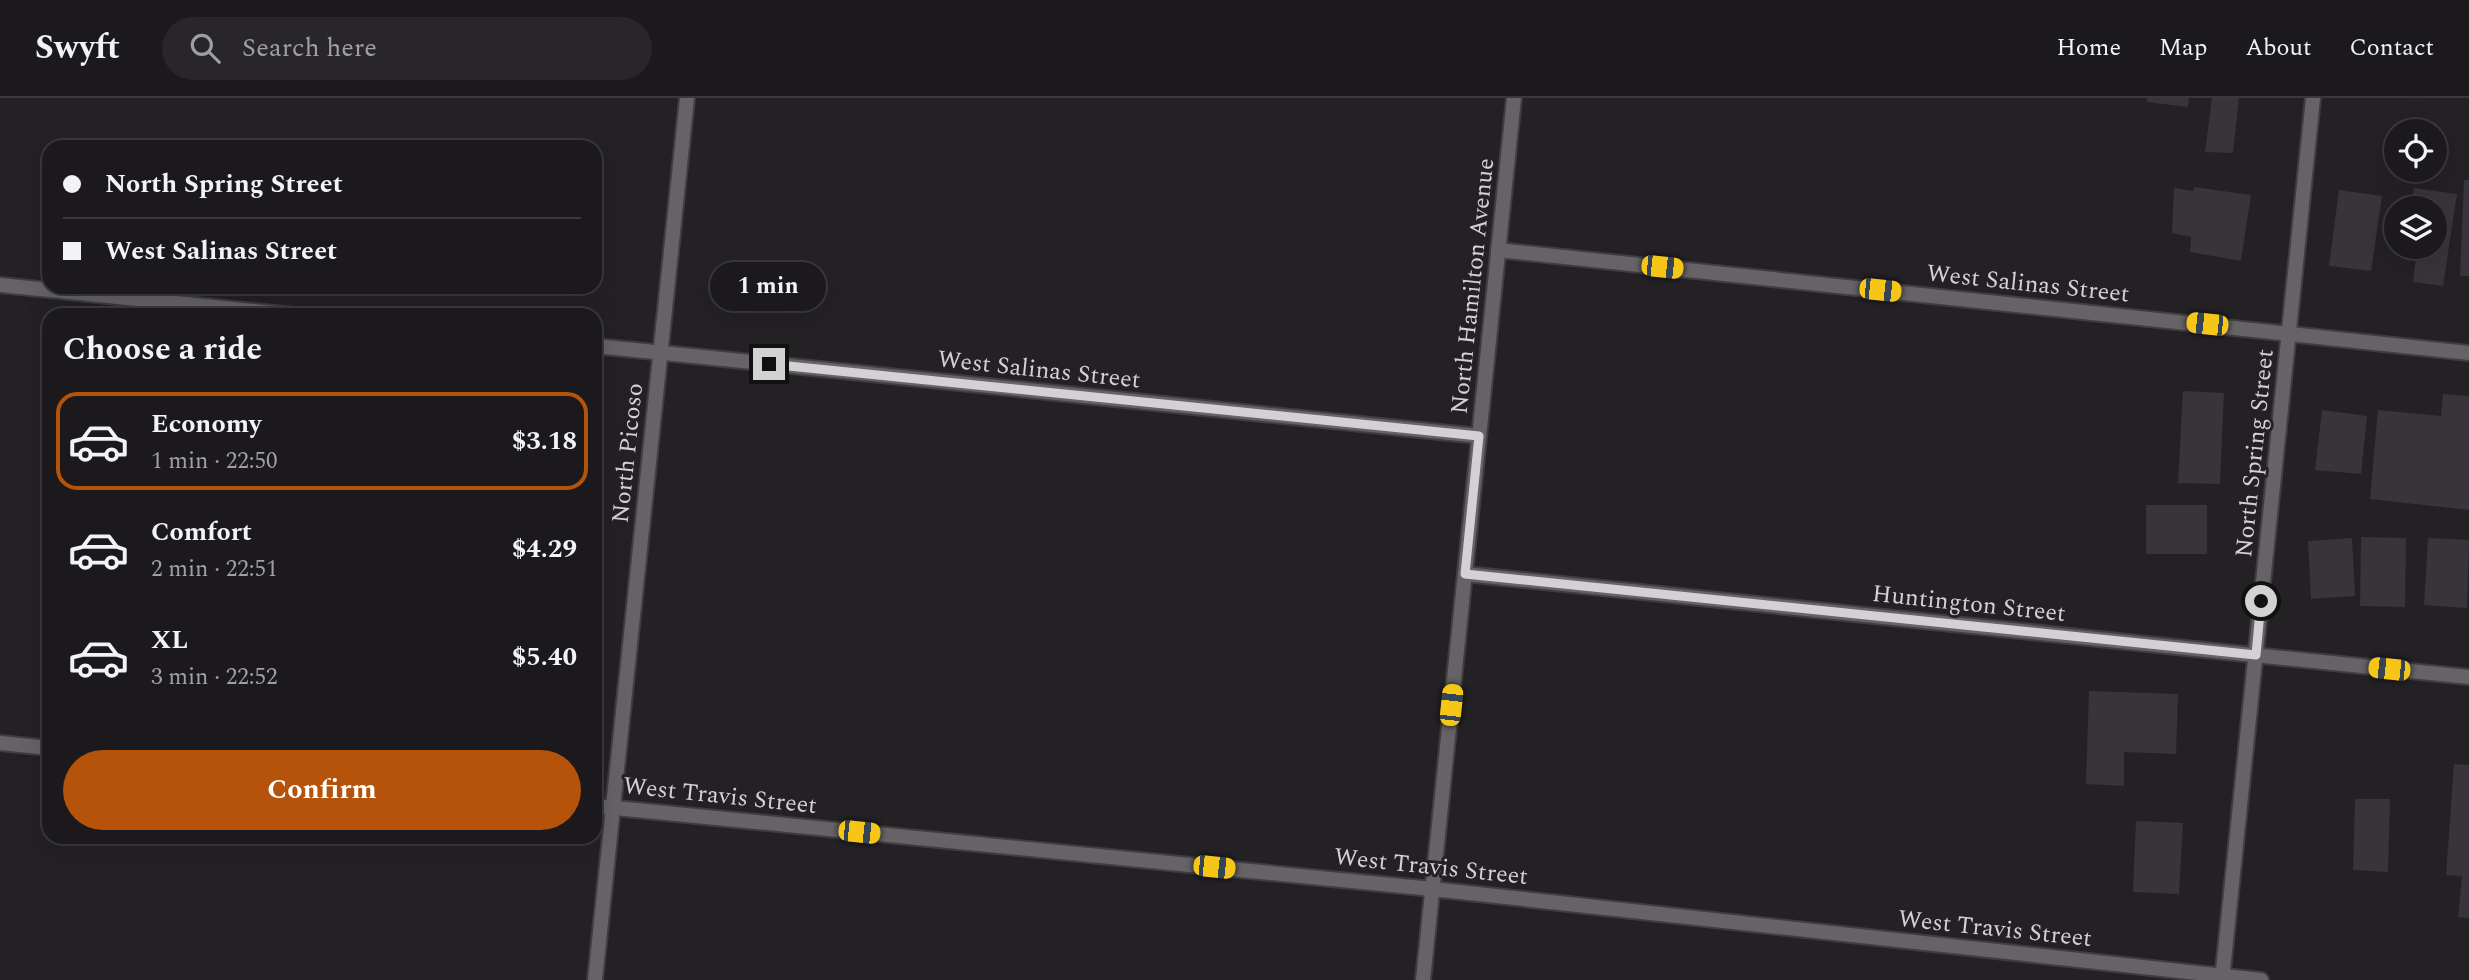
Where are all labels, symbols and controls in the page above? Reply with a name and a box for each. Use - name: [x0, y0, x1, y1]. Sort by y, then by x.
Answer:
- search box: [162, 17, 652, 80]
- text: Swyft: [35, 23, 120, 73]
- text: Search here: [242, 28, 377, 68]
- icon: search: [186, 29, 224, 67]
- text: Home: [2056, 30, 2121, 66]
- text: Map: [2159, 30, 2207, 66]
- text: About: [2245, 30, 2311, 66]
- text: Contact: [2349, 30, 2434, 66]
- map controls: [2384, 119, 2447, 259]
- button: locate: [2384, 119, 2447, 182]
- street label: North Hamilton Avenue: [1442, 156, 1504, 416]
- text: North Spring Street: [105, 164, 343, 204]
- button: layers: [2384, 196, 2447, 259]
- text: West Salinas Street: [105, 231, 337, 271]
- car: [1641, 254, 1684, 280]
- street label: West Salinas Street: [1925, 255, 2131, 313]
- callout: 1 min: [711, 262, 827, 312]
- text: 1 min: [737, 269, 799, 304]
- car: [1859, 277, 1902, 303]
- car: [2186, 311, 2229, 337]
- text: Choose a ride: [63, 325, 262, 374]
- street label: West Salinas Street: [936, 341, 1142, 399]
- street label: North Spring Street: [2226, 347, 2284, 559]
- route end: [753, 348, 785, 380]
- street label: North Picoso: [603, 381, 653, 525]
- text: Economy: [151, 404, 261, 444]
- icon: car: [67, 410, 130, 473]
- text: $3.18: [512, 421, 577, 461]
- text: 1 min · 22:50: [151, 444, 278, 479]
- text: Comfort: [151, 512, 252, 552]
- icon: car: [67, 518, 130, 581]
- text: $4.29: [512, 529, 577, 569]
- text: 2 min · 22:51: [151, 552, 278, 587]
- street label: Huntington Street: [1870, 576, 2067, 632]
- route start: [2245, 585, 2277, 617]
- text: XL: [151, 620, 188, 660]
- icon: car: [67, 626, 130, 689]
- text: $5.40: [512, 637, 577, 677]
- car: [2368, 656, 2411, 682]
- text: 3 min · 22:52: [151, 660, 278, 695]
- car: [1439, 683, 1464, 727]
- button: Confirm: [63, 750, 581, 830]
- street label: West Travis Street: [621, 768, 819, 824]
- car: [838, 819, 881, 845]
- street label: West Travis Street: [1332, 839, 1530, 895]
- car: [1193, 854, 1236, 880]
- street label: West Travis Street: [1896, 901, 2094, 957]

